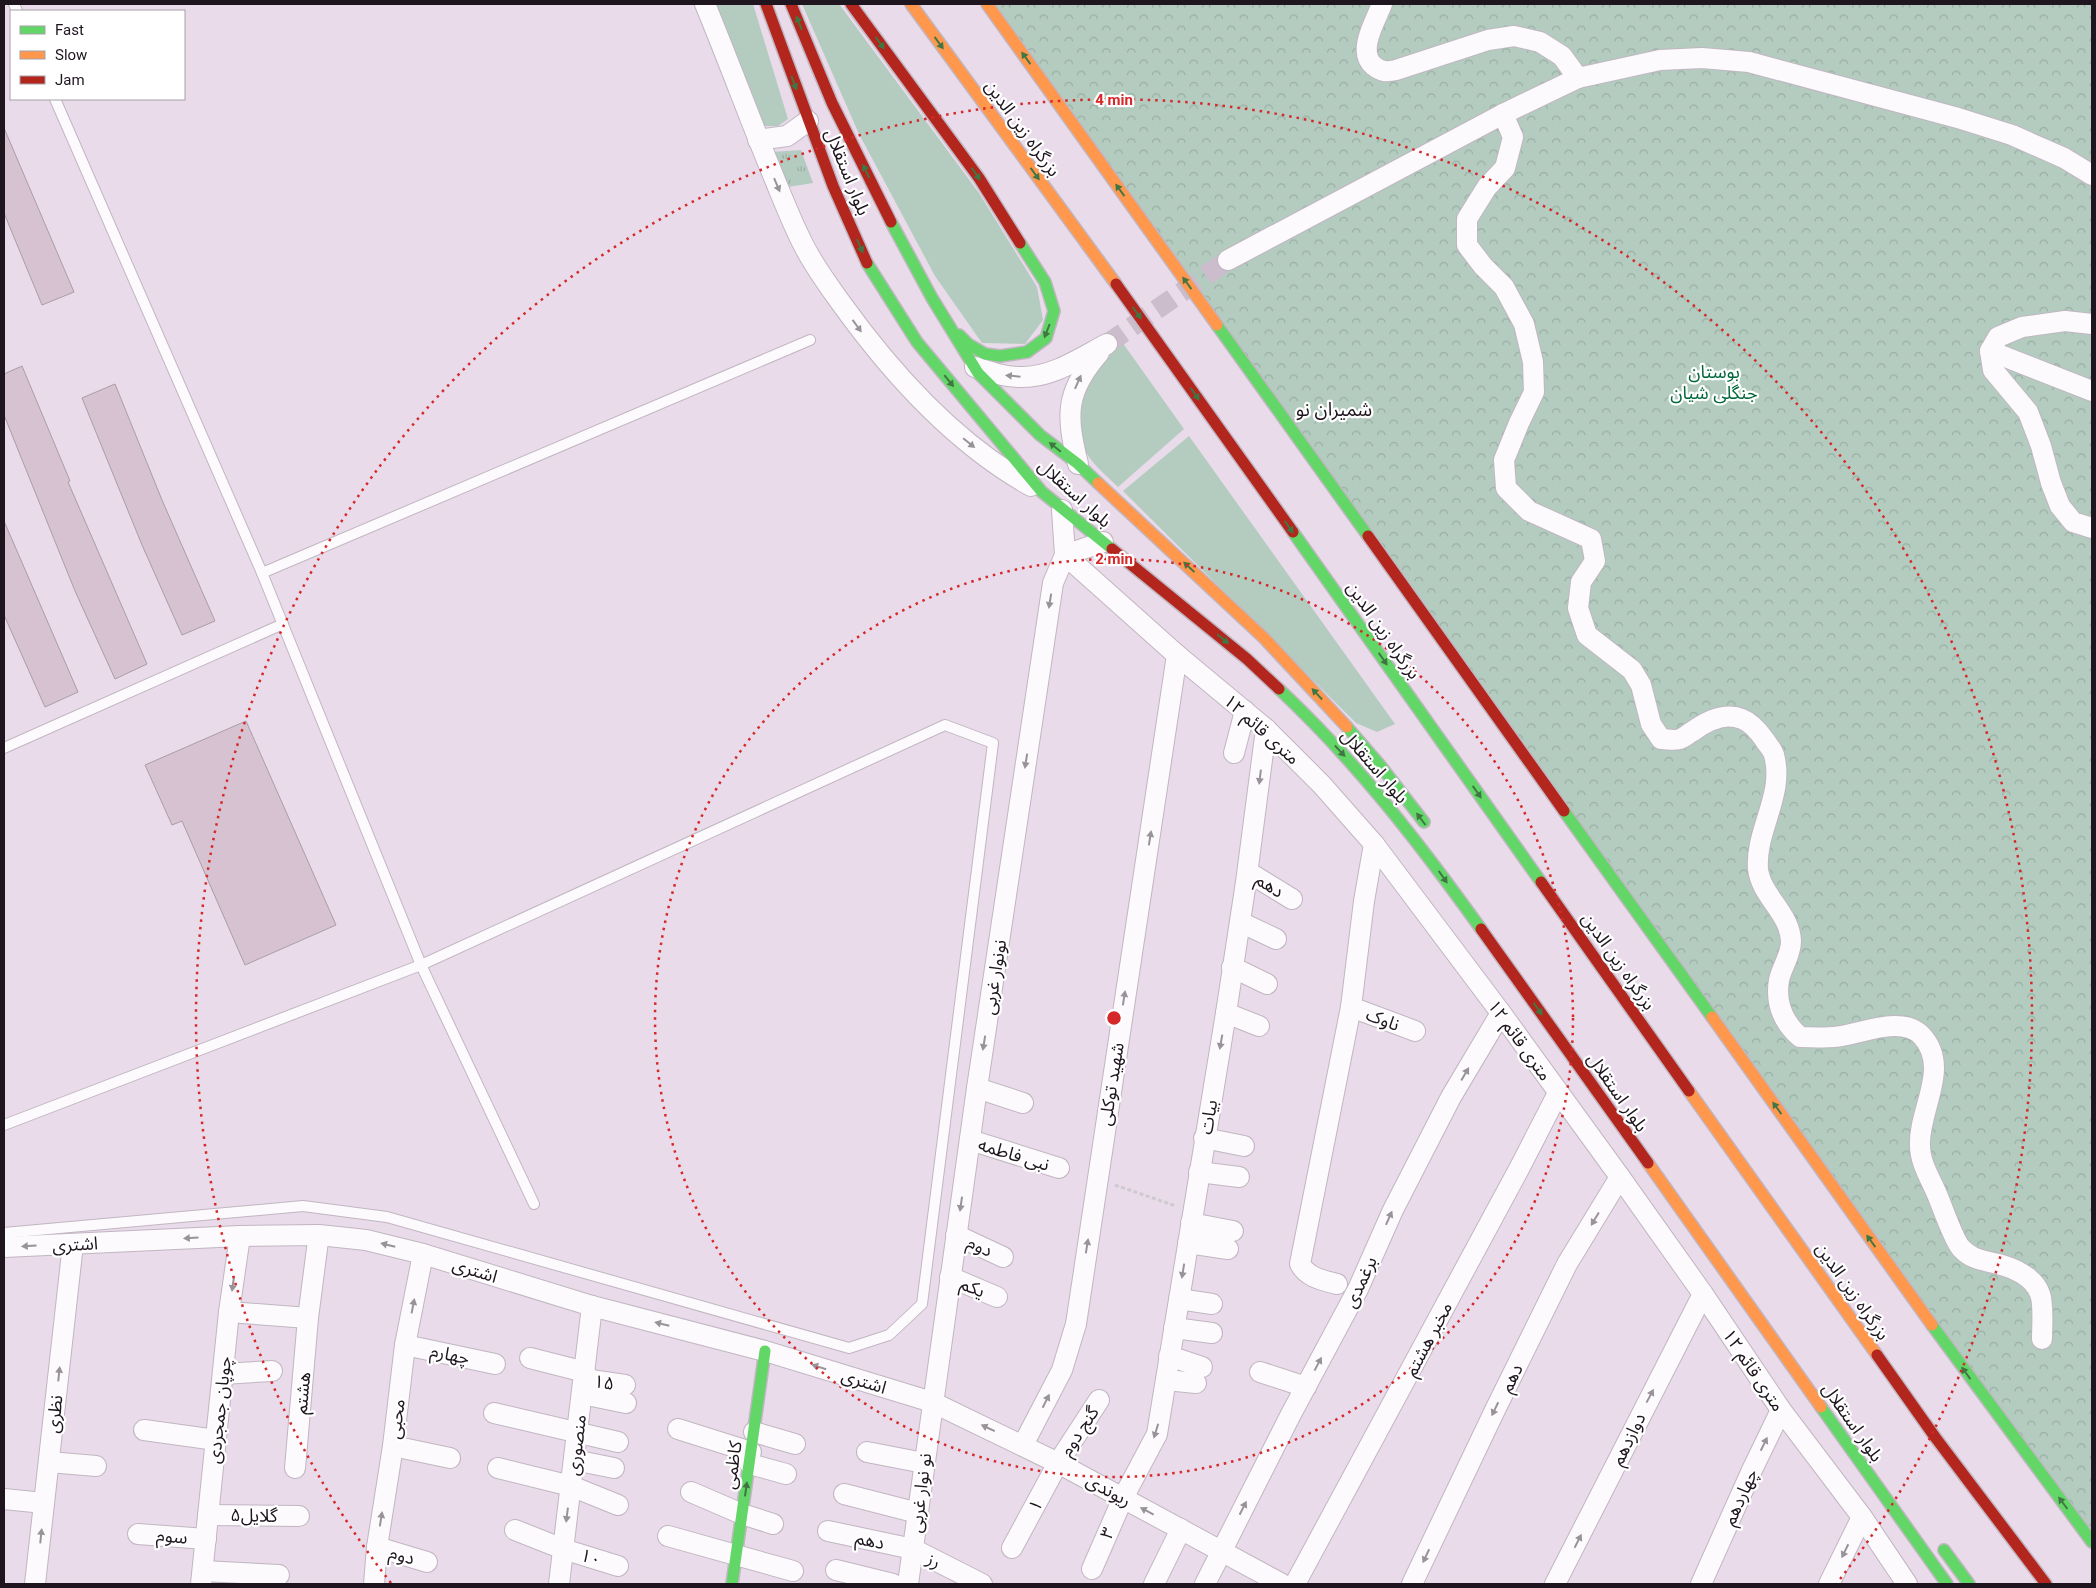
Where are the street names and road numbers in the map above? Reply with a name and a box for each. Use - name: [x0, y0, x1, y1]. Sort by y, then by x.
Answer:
- street label: بزرگراه زین الدین: [980, 76, 1065, 181]
- street label: بلوار استقلال: [820, 126, 875, 219]
- street label: بلوار استقلال: [1033, 455, 1116, 532]
- street label: بزرگراه زین الدین: [1342, 577, 1425, 683]
- street label: ۱۲ متری قائم: [1218, 689, 1304, 771]
- street label: بلوار استقلال: [1336, 725, 1413, 808]
- street label: دهم: [1251, 868, 1288, 904]
- street label: بزرگراه زین الدین: [1577, 908, 1660, 1014]
- street label: نونوار غربی: [978, 938, 1011, 1016]
- street label: ۱۲ متری قائم: [1481, 996, 1556, 1086]
- street label: ناوک: [1363, 1003, 1403, 1035]
- street label: شهید توکلی: [1094, 1041, 1129, 1127]
- street label: بلوار استقلال: [1582, 1049, 1653, 1136]
- street label: بیات: [1195, 1098, 1221, 1136]
- street label: نبی فاطمه: [976, 1133, 1052, 1176]
- street label: دوم: [962, 1231, 996, 1265]
- street label: اشتری: [52, 1232, 99, 1257]
- street label: بزرگراه زین الدین: [1811, 1238, 1894, 1344]
- street label: اشتری: [450, 1253, 500, 1288]
- street label: برغمدی: [1339, 1253, 1382, 1311]
- street label: یکم: [956, 1273, 988, 1304]
- street label: مخبر هشتم: [1400, 1298, 1459, 1381]
- street label: ۱۲ متری قائم: [1716, 1325, 1789, 1417]
- street label: چهارم: [428, 1340, 472, 1372]
- street label: چوپان جمجردی: [203, 1355, 236, 1465]
- street label: دهم: [1495, 1360, 1530, 1397]
- street label: اشتری: [839, 1364, 889, 1399]
- street label: ۱۵: [592, 1370, 616, 1394]
- street label: هشتم: [290, 1371, 317, 1415]
- street label: بلوار استقلال: [1817, 1379, 1888, 1466]
- street label: نظری: [42, 1394, 67, 1434]
- street label: محبی: [383, 1398, 410, 1440]
- street label: گنج دوم: [1055, 1402, 1106, 1462]
- street label: دوازدهم: [1606, 1409, 1652, 1470]
- street label: منصوری: [562, 1413, 591, 1477]
- street label: کاظمی: [718, 1439, 747, 1491]
- street label: نو نوار غربی: [905, 1452, 936, 1534]
- street label: چهاردهم: [1718, 1465, 1765, 1530]
- street label: ریوندی: [1082, 1469, 1135, 1512]
- street label: ۱: [1023, 1495, 1047, 1515]
- street label: گلایل۵: [230, 1504, 278, 1527]
- street label: سوم: [155, 1524, 189, 1552]
- street label: ۳: [1095, 1524, 1119, 1542]
- street label: دهم: [853, 1527, 886, 1556]
- street label: دوم: [386, 1541, 417, 1572]
- street label: ۱۰: [578, 1544, 604, 1570]
- street label: رز: [922, 1547, 945, 1573]

